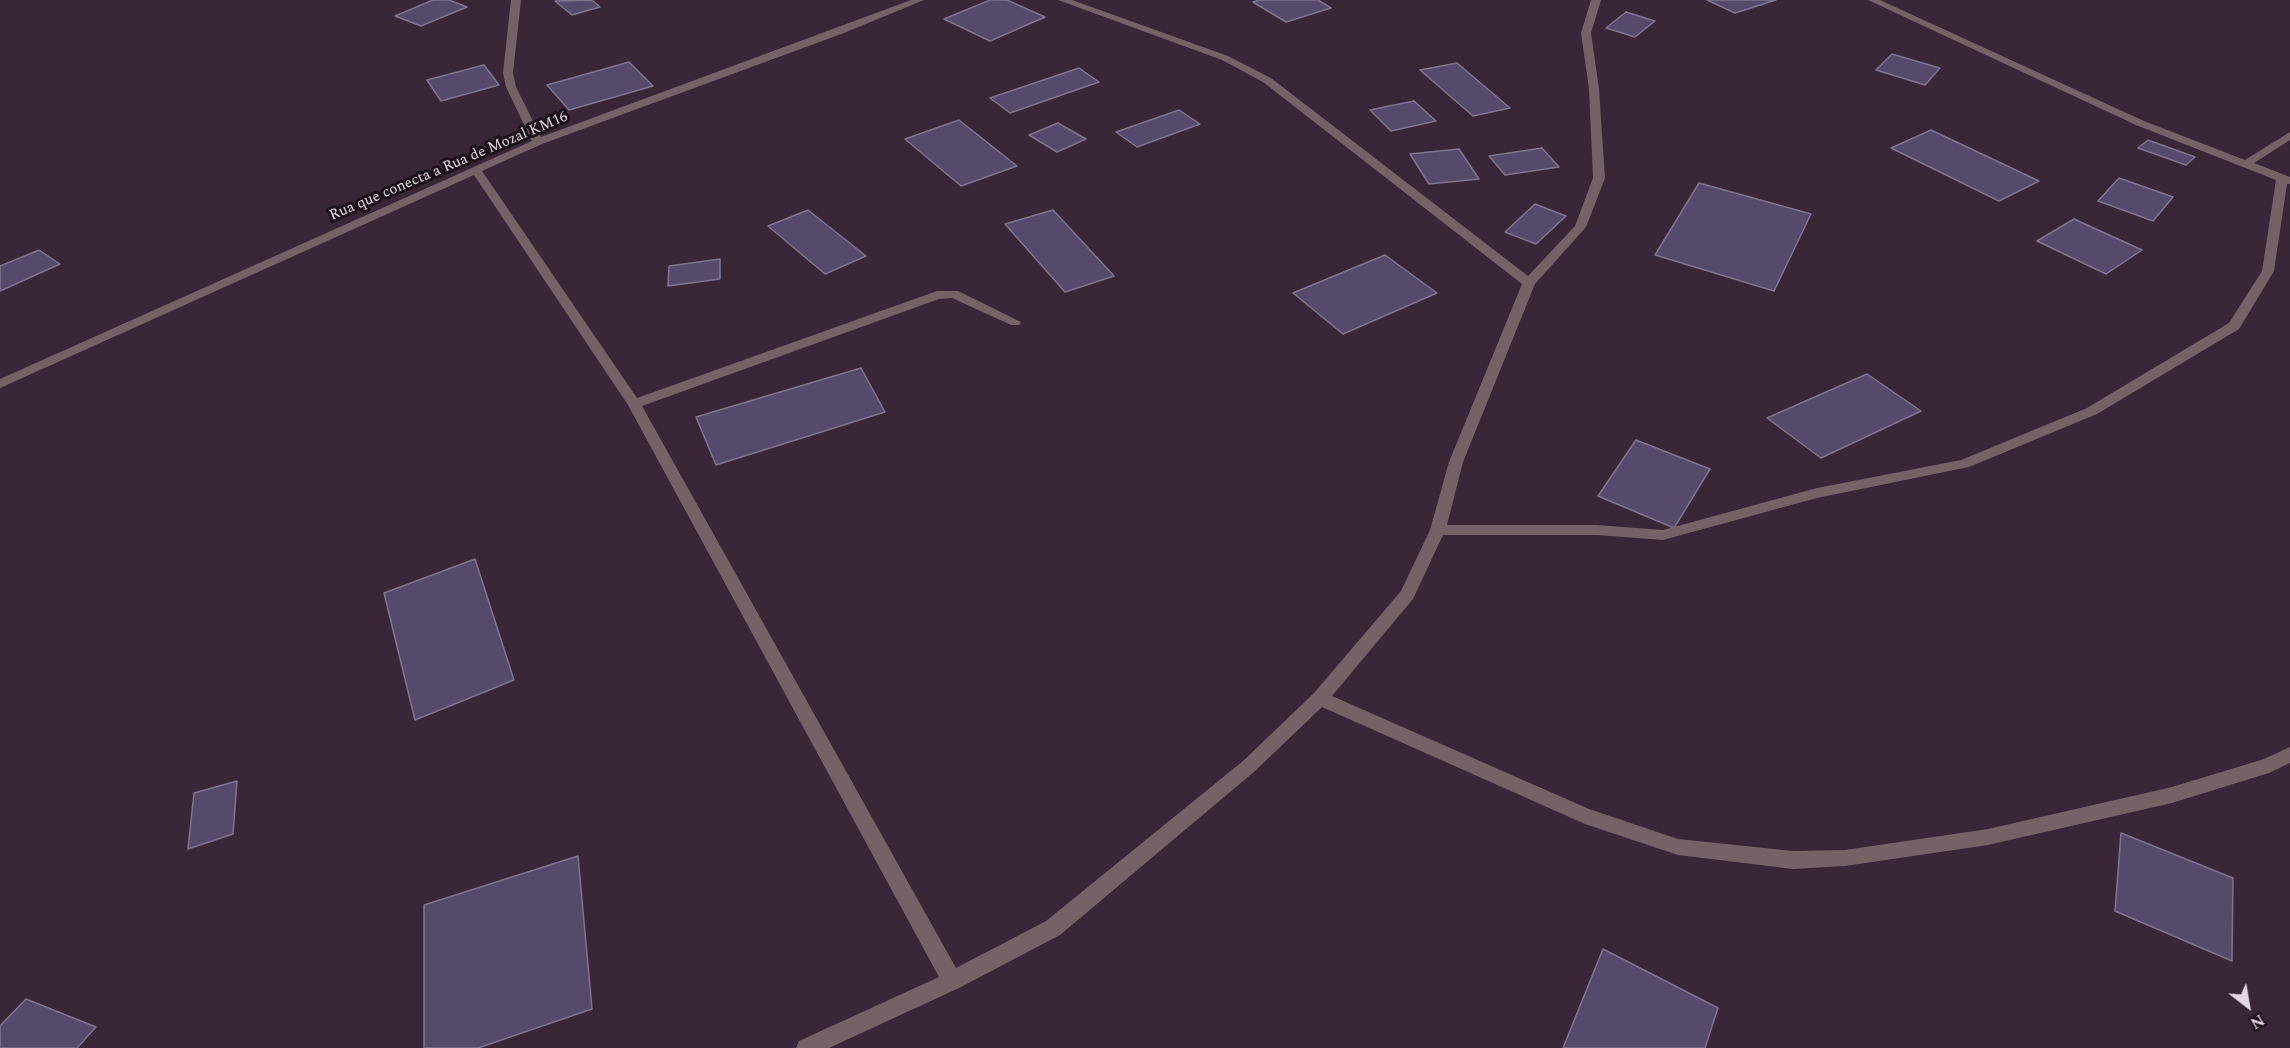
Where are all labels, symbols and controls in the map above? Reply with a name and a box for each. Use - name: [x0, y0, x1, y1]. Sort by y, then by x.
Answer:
- street label: Rua que conecta a Rua de Mozal KM16: [327, 108, 571, 226]
- north arrow: [2218, 976, 2278, 1036]
- text: N: [2245, 1008, 2269, 1035]

